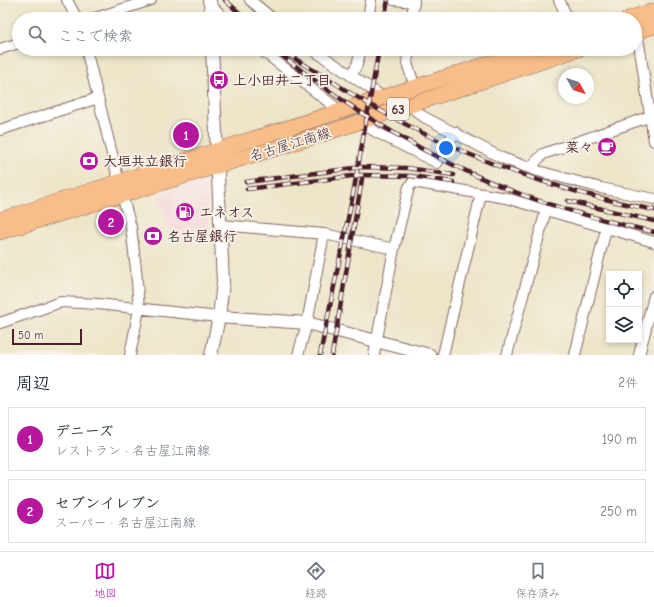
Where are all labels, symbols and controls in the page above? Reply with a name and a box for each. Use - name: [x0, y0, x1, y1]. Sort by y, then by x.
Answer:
- search box: [12, 12, 642, 56]
- icon: search: [26, 23, 48, 45]
- text: ここで検索: [58, 27, 133, 45]
- north arrow: [558, 68, 594, 104]
- bus stop icon: 上小田井二丁目: [208, 69, 230, 91]
- place label: 上小田井二丁目: [233, 72, 331, 89]
- road number: 63: [387, 98, 409, 120]
- pin: 1: [173, 120, 199, 150]
- street label: 名古屋江南線: [247, 124, 333, 165]
- cafe icon: 菜々: [596, 136, 618, 158]
- your location: [436, 138, 456, 158]
- place label: 菜々: [565, 139, 593, 156]
- bank icon: 大垣共立銀行: [78, 150, 100, 172]
- place label: 大垣共立銀行: [103, 153, 187, 170]
- fuel station icon: エネオス: [174, 201, 196, 223]
- place label: エネオス: [199, 204, 254, 221]
- pin: 2: [98, 207, 124, 237]
- bank icon: 名古屋銀行: [142, 225, 164, 247]
- place label: 名古屋銀行: [167, 228, 237, 245]
- map controls: [606, 271, 642, 343]
- button: locate: [606, 271, 642, 307]
- button: layers: [606, 307, 642, 343]
- scale bar: [12, 327, 82, 346]
- text: 50 m: [18, 329, 43, 342]
- text: 周辺: [16, 374, 50, 393]
- text: 2件: [618, 375, 638, 390]
- text: デニーズ: [55, 422, 114, 440]
- text: 1: [27, 432, 33, 447]
- text: 190 m: [602, 432, 637, 447]
- text: レストラン · 名古屋江南線: [55, 443, 210, 458]
- text: セブンイレブン: [55, 494, 160, 512]
- text: 2: [27, 504, 33, 519]
- text: 250 m: [600, 504, 637, 519]
- text: スーパー · 名古屋江南線: [55, 515, 195, 530]
- tab: 地図: [94, 560, 116, 600]
- tab: 経路: [305, 560, 327, 600]
- tab: 保存済み: [516, 560, 560, 600]

